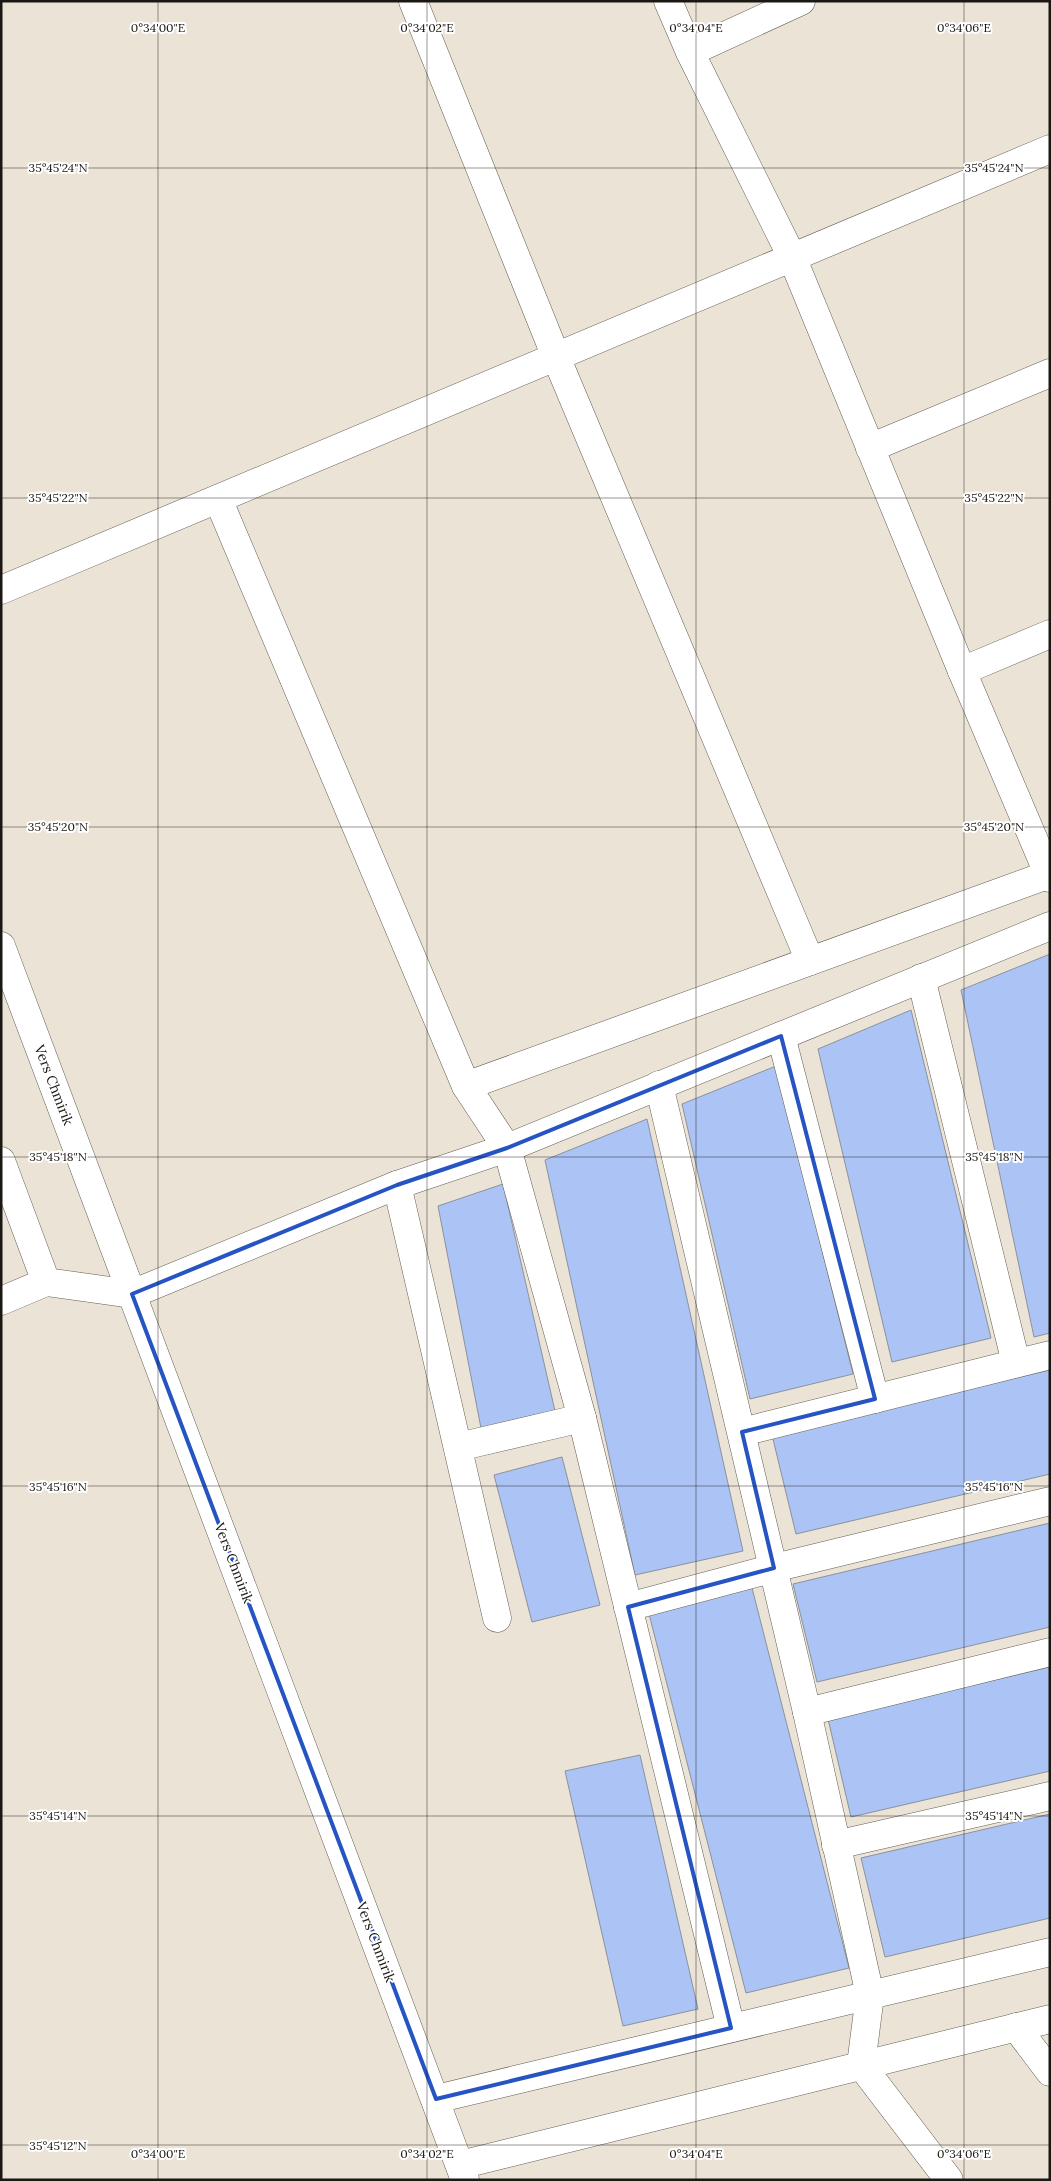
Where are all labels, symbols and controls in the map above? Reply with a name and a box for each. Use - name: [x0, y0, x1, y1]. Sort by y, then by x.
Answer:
- text: 0°34'00"E: [131, 20, 185, 35]
- text: 0°34'02"E: [400, 20, 454, 35]
- text: 0°34'04"E: [669, 20, 723, 35]
- text: 0°34'06"E: [937, 20, 991, 35]
- text: 35°45'24"N: [28, 160, 88, 175]
- text: 35°45'24"N: [964, 160, 1024, 175]
- text: 35°45'22"N: [28, 490, 88, 505]
- text: 35°45'22"N: [964, 490, 1024, 505]
- text: 35°45'20"N: [28, 819, 88, 834]
- text: 35°45'20"N: [964, 819, 1024, 834]
- street label: Vers Chmirik: [30, 1041, 78, 1128]
- text: 35°45'18"N: [29, 1149, 87, 1164]
- text: 35°45'18"N: [965, 1149, 1023, 1164]
- text: 35°45'16"N: [29, 1479, 87, 1494]
- text: 35°45'16"N: [965, 1479, 1023, 1494]
- street label: Vers Chmirik: [210, 1519, 258, 1606]
- text: 35°45'14"N: [29, 1808, 87, 1823]
- text: 35°45'14"N: [965, 1808, 1023, 1823]
- street label: Vers Chmirik: [352, 1898, 400, 1985]
- text: 35°45'12"N: [29, 2138, 87, 2153]
- text: 0°34'00"E: [131, 2146, 185, 2161]
- text: 0°34'02"E: [400, 2146, 454, 2161]
- text: 0°34'04"E: [669, 2146, 723, 2161]
- text: 0°34'06"E: [937, 2146, 991, 2161]

